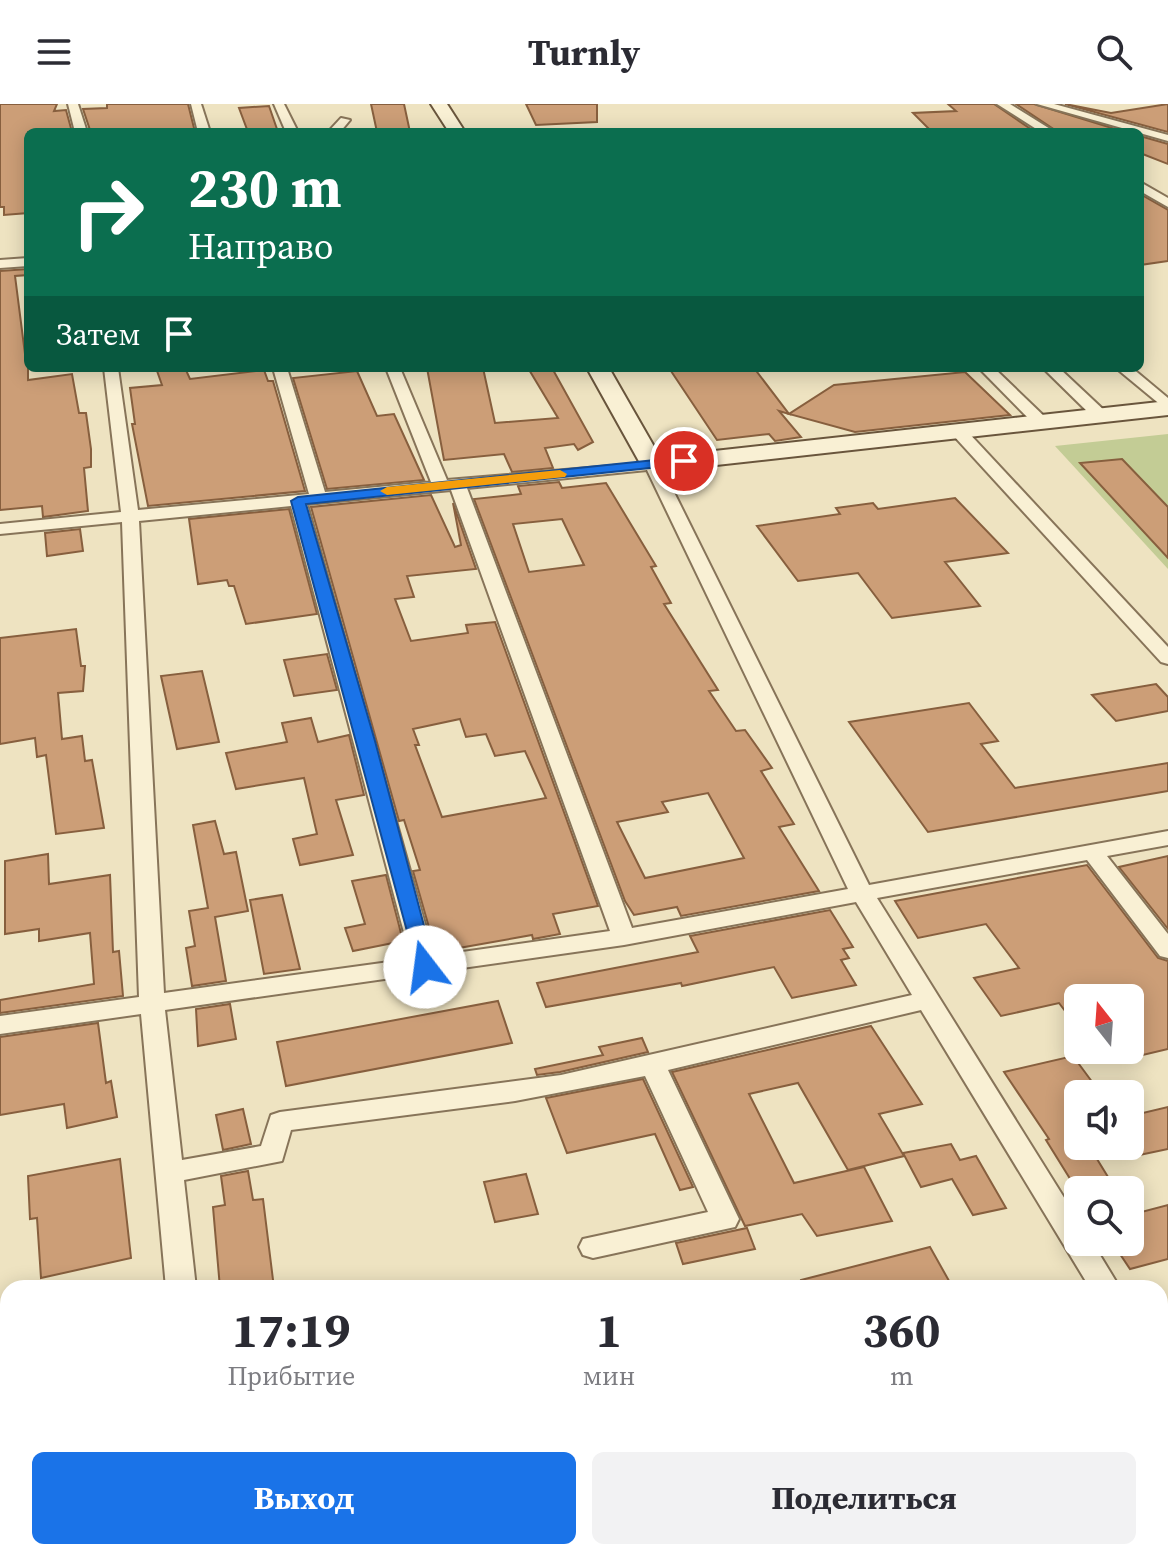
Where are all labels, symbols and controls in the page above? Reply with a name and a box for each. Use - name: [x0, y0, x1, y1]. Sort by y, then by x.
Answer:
- text: Turnly: [528, 28, 640, 77]
- icon: menu: [32, 30, 76, 74]
- icon: search: [1092, 30, 1136, 74]
- text: 230 m: [188, 149, 342, 226]
- icon: right: [56, 160, 160, 264]
- text: Направо: [188, 222, 333, 271]
- icon: arrive: [157, 312, 201, 356]
- text: Затем: [56, 314, 141, 355]
- pin: [650, 427, 718, 495]
- icon: arrive: [662, 439, 706, 483]
- position arrow: [383, 925, 467, 1009]
- north arrow: [1064, 984, 1144, 1064]
- map controls: [1064, 984, 1144, 1256]
- button: sound: [1064, 1080, 1144, 1160]
- button: search: [1064, 1176, 1144, 1256]
- text: 17:19: [232, 1297, 351, 1363]
- text: 1: [596, 1297, 622, 1363]
- text: 360: [863, 1297, 941, 1363]
- text: Прибытие: [227, 1358, 355, 1394]
- text: мин: [583, 1358, 635, 1394]
- text: m: [890, 1358, 913, 1394]
- button: Выход: [32, 1452, 576, 1544]
- button: Поделиться: [592, 1452, 1136, 1544]

